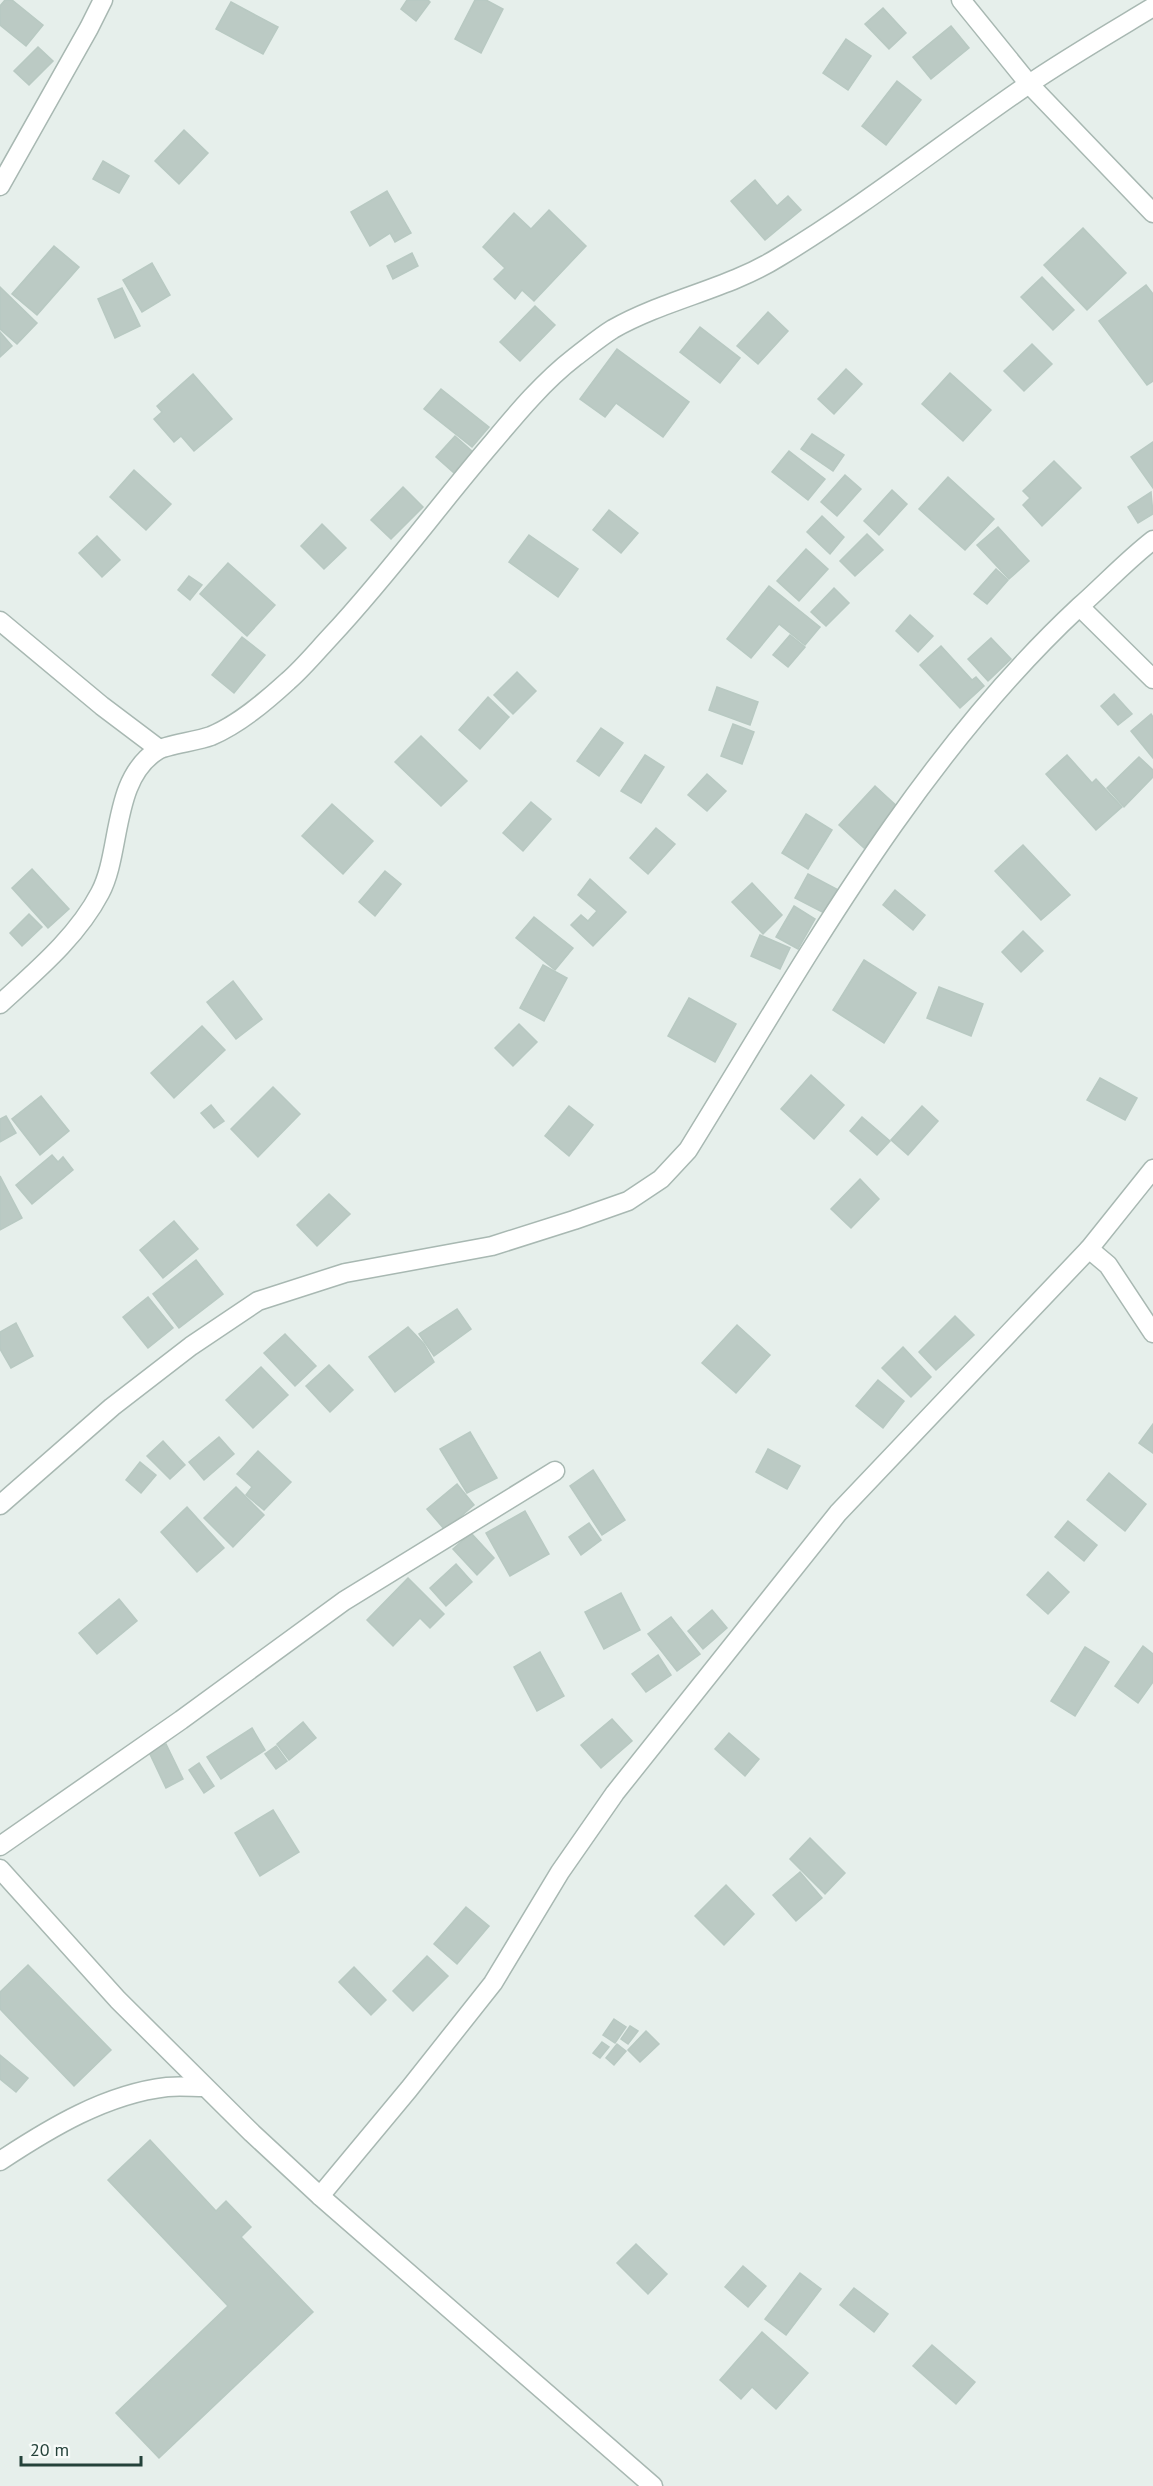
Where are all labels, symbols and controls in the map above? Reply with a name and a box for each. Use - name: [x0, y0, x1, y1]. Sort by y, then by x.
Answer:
- scale bar: [21, 2429, 141, 2467]
- text: 20 m: [30, 2438, 69, 2461]

